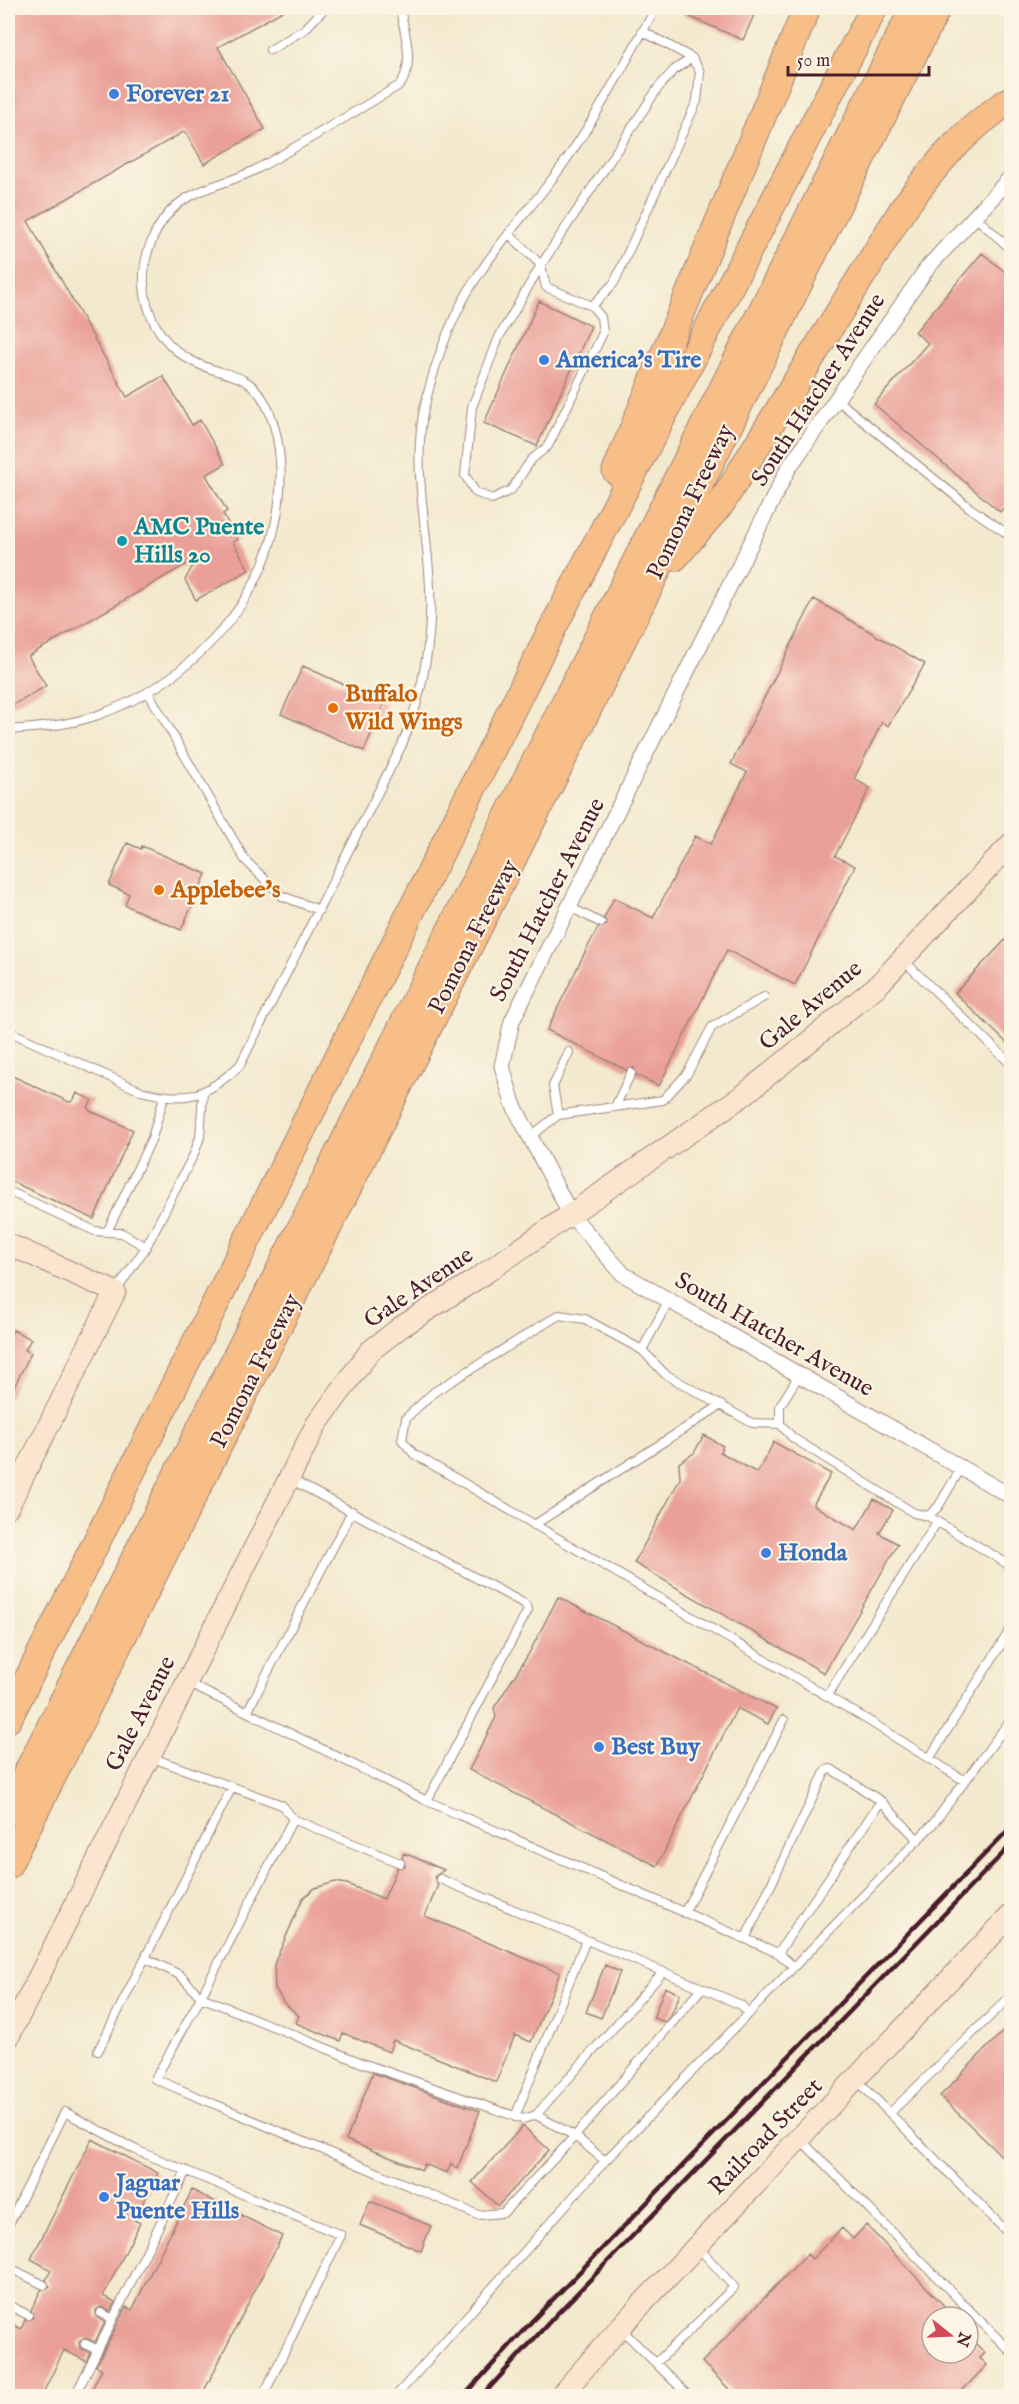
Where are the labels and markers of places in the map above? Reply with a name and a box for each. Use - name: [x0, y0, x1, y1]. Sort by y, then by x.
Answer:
- place label: Forever 21: [126, 79, 230, 110]
- marker: Forever 21: [107, 87, 121, 101]
- place label: America's Tire: [555, 345, 701, 376]
- marker: America's Tire: [537, 353, 551, 367]
- place label: AMC Puente Hills 20: [133, 512, 264, 571]
- marker: AMC Puente Hills 20: [115, 534, 129, 548]
- place label: Buffalo Wild Wings: [344, 679, 463, 738]
- marker: Buffalo Wild Wings: [326, 701, 340, 715]
- place label: Applebee's: [170, 875, 281, 906]
- marker: Applebee's: [152, 883, 166, 897]
- place label: Honda: [778, 1538, 848, 1569]
- marker: Honda: [759, 1546, 773, 1560]
- place label: Best Buy: [611, 1732, 701, 1763]
- marker: Best Buy: [592, 1740, 606, 1754]
- place label: Jaguar Puente Hills: [113, 2168, 240, 2227]
- marker: Jaguar Puente Hills: [97, 2190, 111, 2204]

